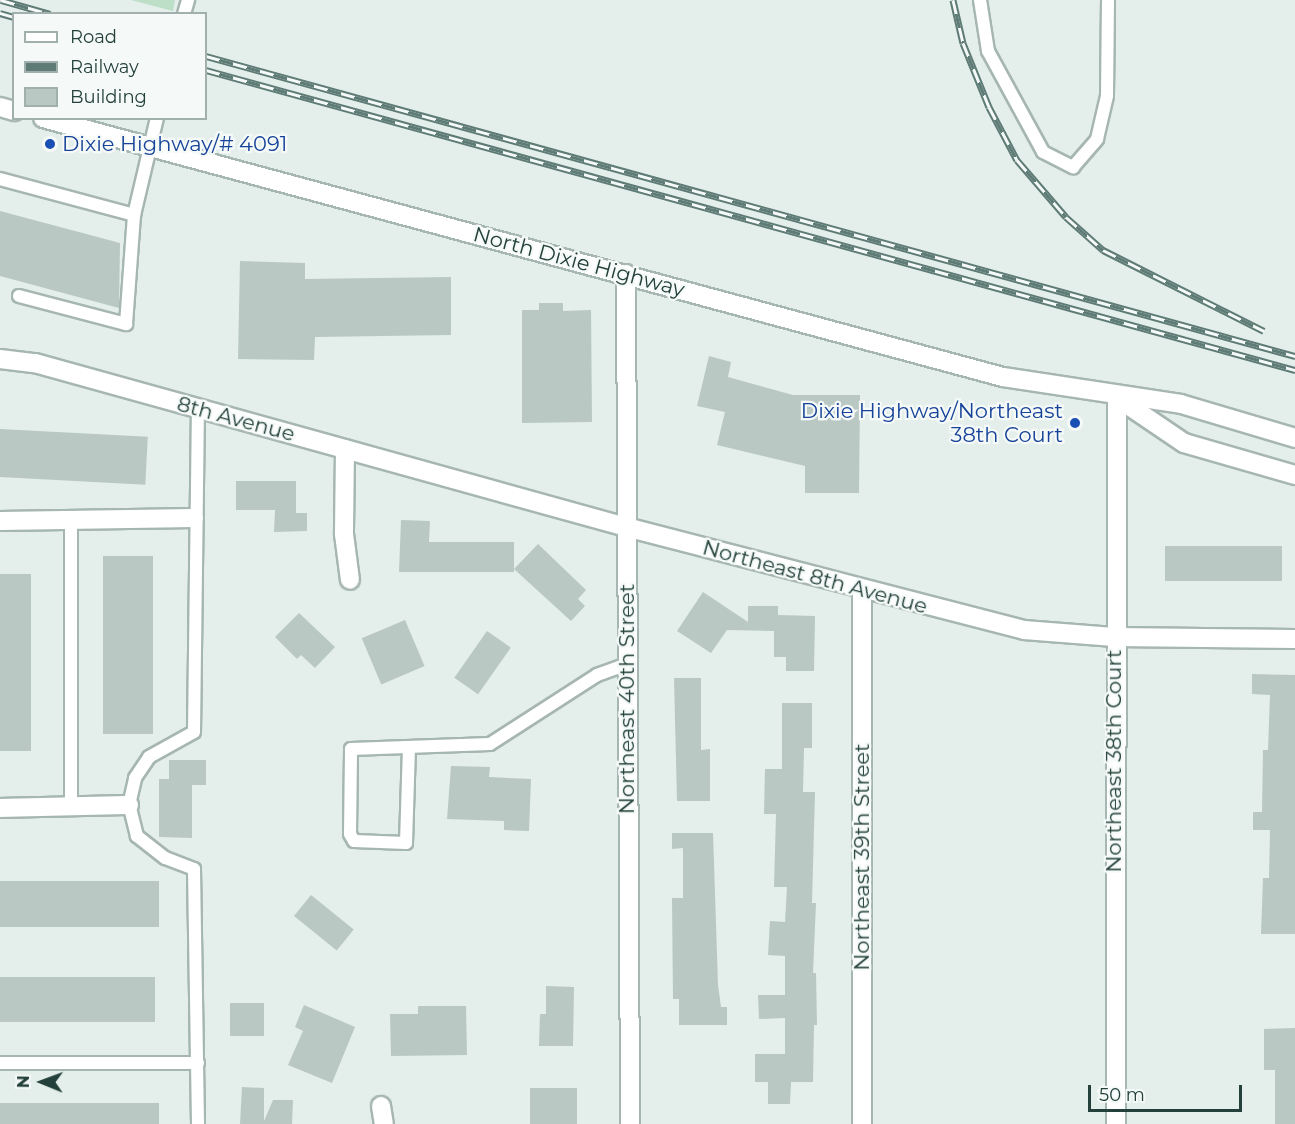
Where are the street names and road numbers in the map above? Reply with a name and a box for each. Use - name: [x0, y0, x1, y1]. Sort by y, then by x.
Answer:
- street label: North Dixie Highway: [471, 222, 687, 302]
- street label: 8th Avenue: [174, 391, 298, 447]
- street label: Northeast 8th Avenue: [700, 535, 930, 619]
- street label: Northeast 40th Street: [614, 584, 640, 814]
- street label: Northeast 38th Court: [1101, 649, 1127, 873]
- street label: Northeast 39th Street: [849, 743, 875, 971]

